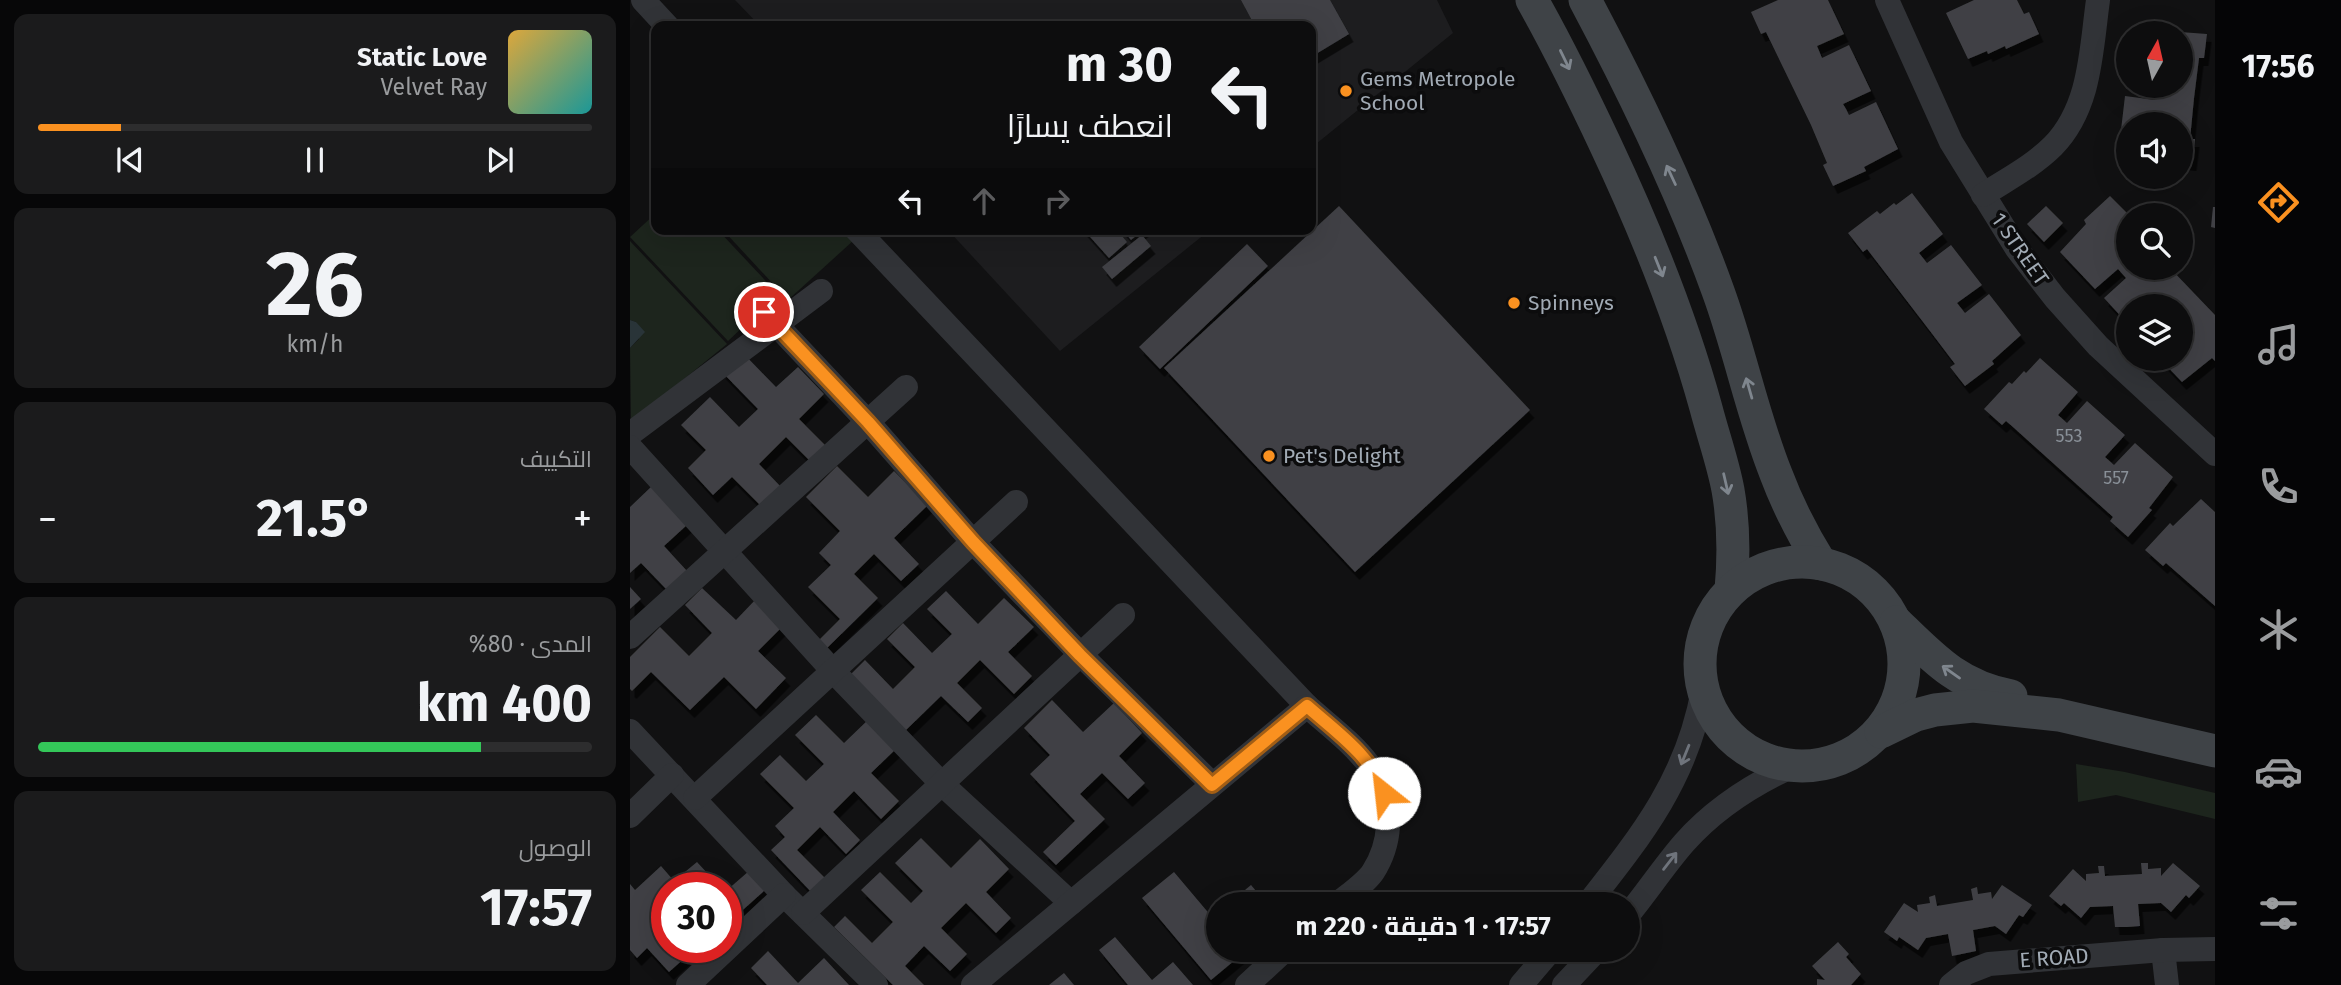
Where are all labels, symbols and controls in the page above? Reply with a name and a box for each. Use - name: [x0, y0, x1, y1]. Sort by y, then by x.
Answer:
- north arrow: [2116, 21, 2193, 98]
- map controls: [2116, 21, 2193, 371]
- text: 30 m: [1066, 35, 1173, 94]
- text: Static Love: [357, 42, 487, 73]
- text: 17:56: [2242, 47, 2314, 85]
- icon: left: [1197, 49, 1288, 140]
- one-way arrow: [1558, 49, 1572, 70]
- place label: Gems Metropole School: [1360, 66, 1515, 116]
- text: Velvet Ray: [380, 73, 487, 101]
- marker: Gems Metropole School: [1338, 83, 1354, 99]
- text: انعطف يسارًا: [1007, 107, 1173, 145]
- button: sound: [2116, 112, 2193, 189]
- icon: previous: [111, 141, 149, 179]
- icon: pause: [296, 141, 334, 179]
- icon: next: [481, 141, 519, 179]
- one-way arrow: [1664, 165, 1677, 186]
- icon: directions: [2254, 178, 2303, 227]
- icon: left: [892, 182, 930, 220]
- icon: ahead: [965, 182, 1003, 220]
- icon: right: [1038, 182, 1076, 220]
- button: search: [2116, 203, 2193, 280]
- street label: 1 STREET: [1986, 208, 2054, 290]
- text: 26: [266, 230, 364, 339]
- one-way arrow: [1653, 255, 1666, 277]
- pin: [734, 282, 794, 342]
- place label: Spinneys: [1528, 290, 1614, 316]
- icon: arrive: [745, 293, 783, 331]
- button: layers: [2116, 294, 2193, 371]
- marker: Spinneys: [1506, 295, 1522, 311]
- icon: music: [2254, 320, 2303, 369]
- text: km/h: [287, 330, 343, 358]
- one-way arrow: [1742, 378, 1755, 400]
- house number: 553: [2056, 425, 2082, 447]
- place label: Pet's Delight: [1283, 443, 1401, 469]
- text: التكييف: [520, 445, 592, 473]
- marker: Pet's Delight: [1261, 448, 1277, 464]
- icon: phone: [2254, 462, 2303, 511]
- house number: 557: [2103, 467, 2129, 489]
- one-way arrow: [1720, 472, 1733, 495]
- text: 21.5°: [256, 487, 374, 550]
- text: −: [38, 496, 57, 542]
- text: +: [573, 496, 592, 542]
- icon: climate: [2254, 605, 2303, 654]
- text: المدى · 80%: [469, 630, 592, 658]
- one-way arrow: [1942, 665, 1961, 679]
- text: 400 km: [417, 672, 592, 735]
- one-way arrow: [1678, 744, 1691, 766]
- icon: car: [2254, 747, 2303, 796]
- position arrow: [1347, 756, 1421, 830]
- text: الوصول: [519, 834, 592, 862]
- one-way arrow: [1662, 853, 1677, 871]
- speed limit sign: 30: [651, 872, 742, 963]
- text: 17:57: [480, 876, 592, 939]
- icon: filters: [2254, 889, 2303, 938]
- text: 17:57 · 1 دقيقة · 220 m: [1295, 911, 1551, 942]
- street label: E ROAD: [2019, 943, 2089, 973]

